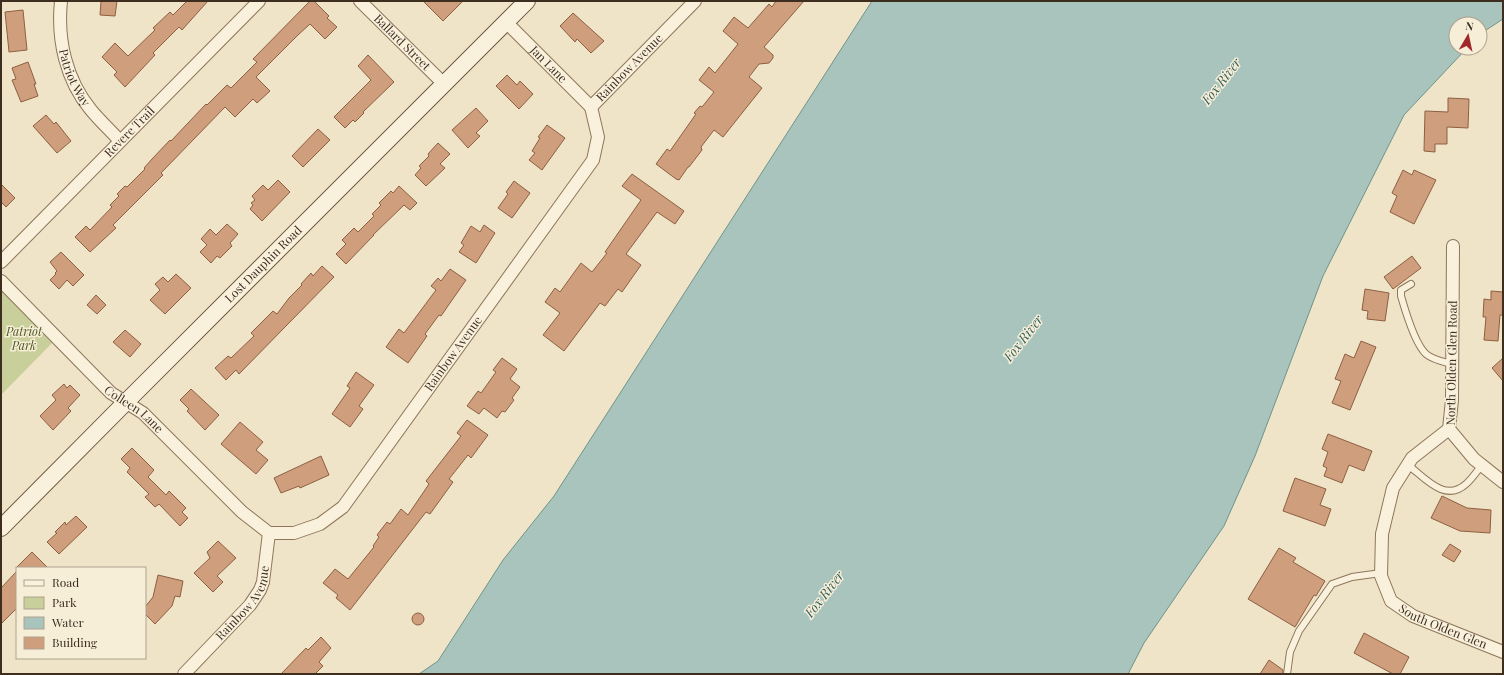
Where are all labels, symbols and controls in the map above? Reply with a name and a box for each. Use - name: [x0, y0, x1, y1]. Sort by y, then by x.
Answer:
- street label: Ballard Street: [371, 10, 435, 74]
- north arrow: [1448, 16, 1488, 56]
- text: N: [1465, 18, 1475, 34]
- street label: Rainbow Avenue: [592, 30, 666, 104]
- street label: Jan Lane: [526, 41, 571, 86]
- street label: Patriot Way: [56, 47, 94, 109]
- water label: Fox River: [1197, 54, 1244, 108]
- street label: Revere Trail: [100, 102, 158, 160]
- street label: Lost Dauphin Road: [221, 222, 305, 306]
- street label: North Olden Glen Road: [1442, 300, 1460, 426]
- water label: Fox River: [999, 311, 1046, 365]
- street label: Rainbow Avenue: [420, 312, 485, 394]
- park label: Patriot Park: [5, 323, 43, 353]
- street label: Colleen Lane: [101, 382, 167, 436]
- street label: Rainbow Avenue: [212, 565, 272, 643]
- legend: [16, 567, 146, 659]
- water label: Fox River: [800, 567, 847, 621]
- text: Road: [52, 574, 79, 590]
- text: Park: [52, 594, 77, 610]
- street label: South Olden Glen: [1396, 600, 1490, 652]
- text: Water: [51, 614, 85, 630]
- text: Building: [52, 634, 98, 650]

